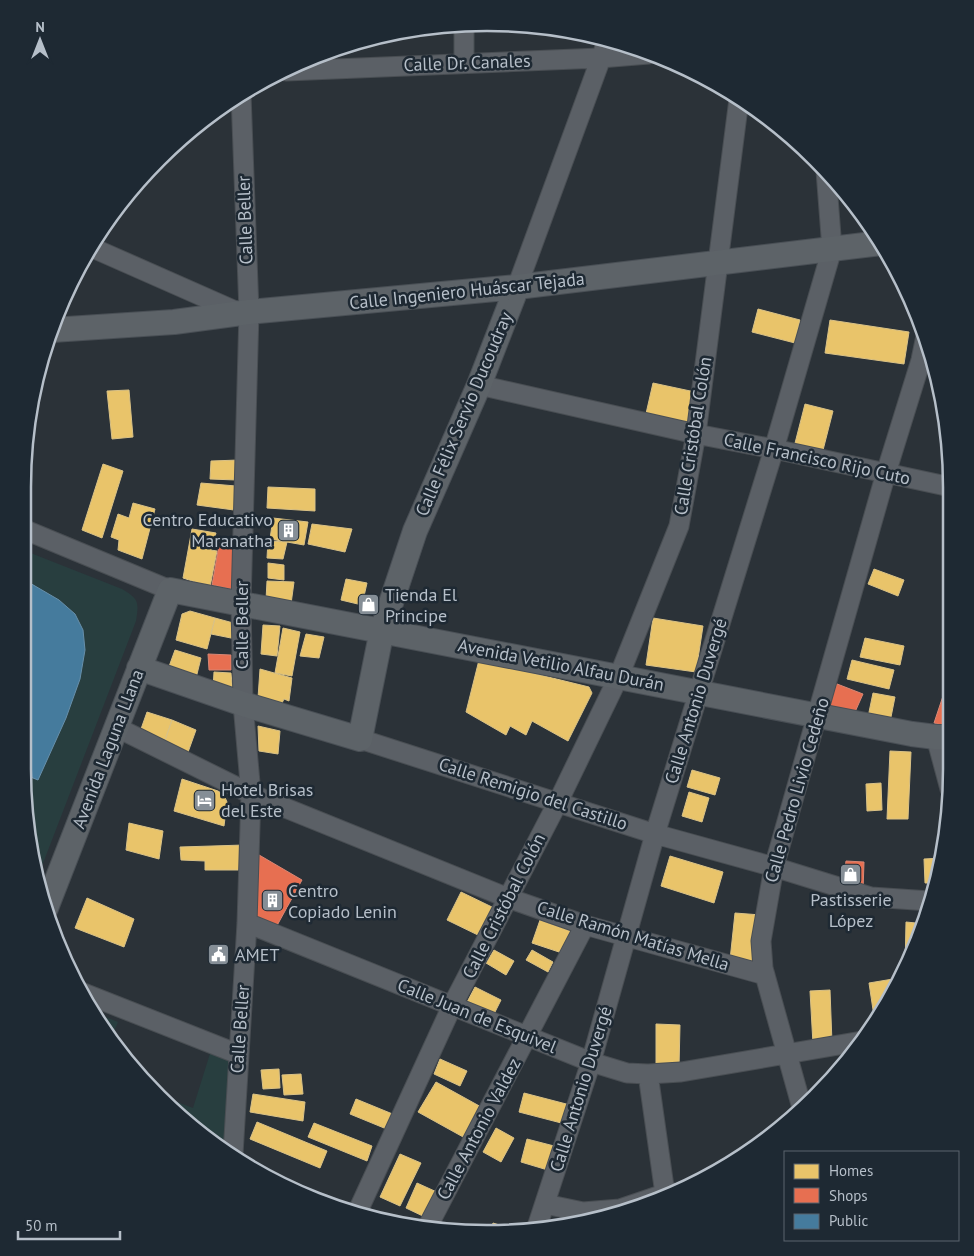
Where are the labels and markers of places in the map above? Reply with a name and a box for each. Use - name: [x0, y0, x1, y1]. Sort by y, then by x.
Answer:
- place label: Centro Educativo Maranatha: [143, 508, 273, 552]
- building icon: Centro Educativo Maranatha: [277, 518, 301, 542]
- place label: Tienda El Principe: [385, 583, 458, 627]
- shop icon: Tienda El Principe: [357, 593, 381, 617]
- place label: Hotel Brisas del Este: [221, 778, 313, 822]
- hotel icon: Hotel Brisas del Este: [193, 788, 217, 812]
- shop icon: Pastisserie López: [839, 863, 863, 887]
- place label: Centro Copiado Lenin: [288, 879, 397, 923]
- place label: Pastisserie López: [810, 888, 892, 932]
- building icon: Centro Copiado Lenin: [260, 889, 284, 913]
- public building icon: AMET: [207, 943, 231, 967]
- place label: AMET: [235, 943, 279, 966]

